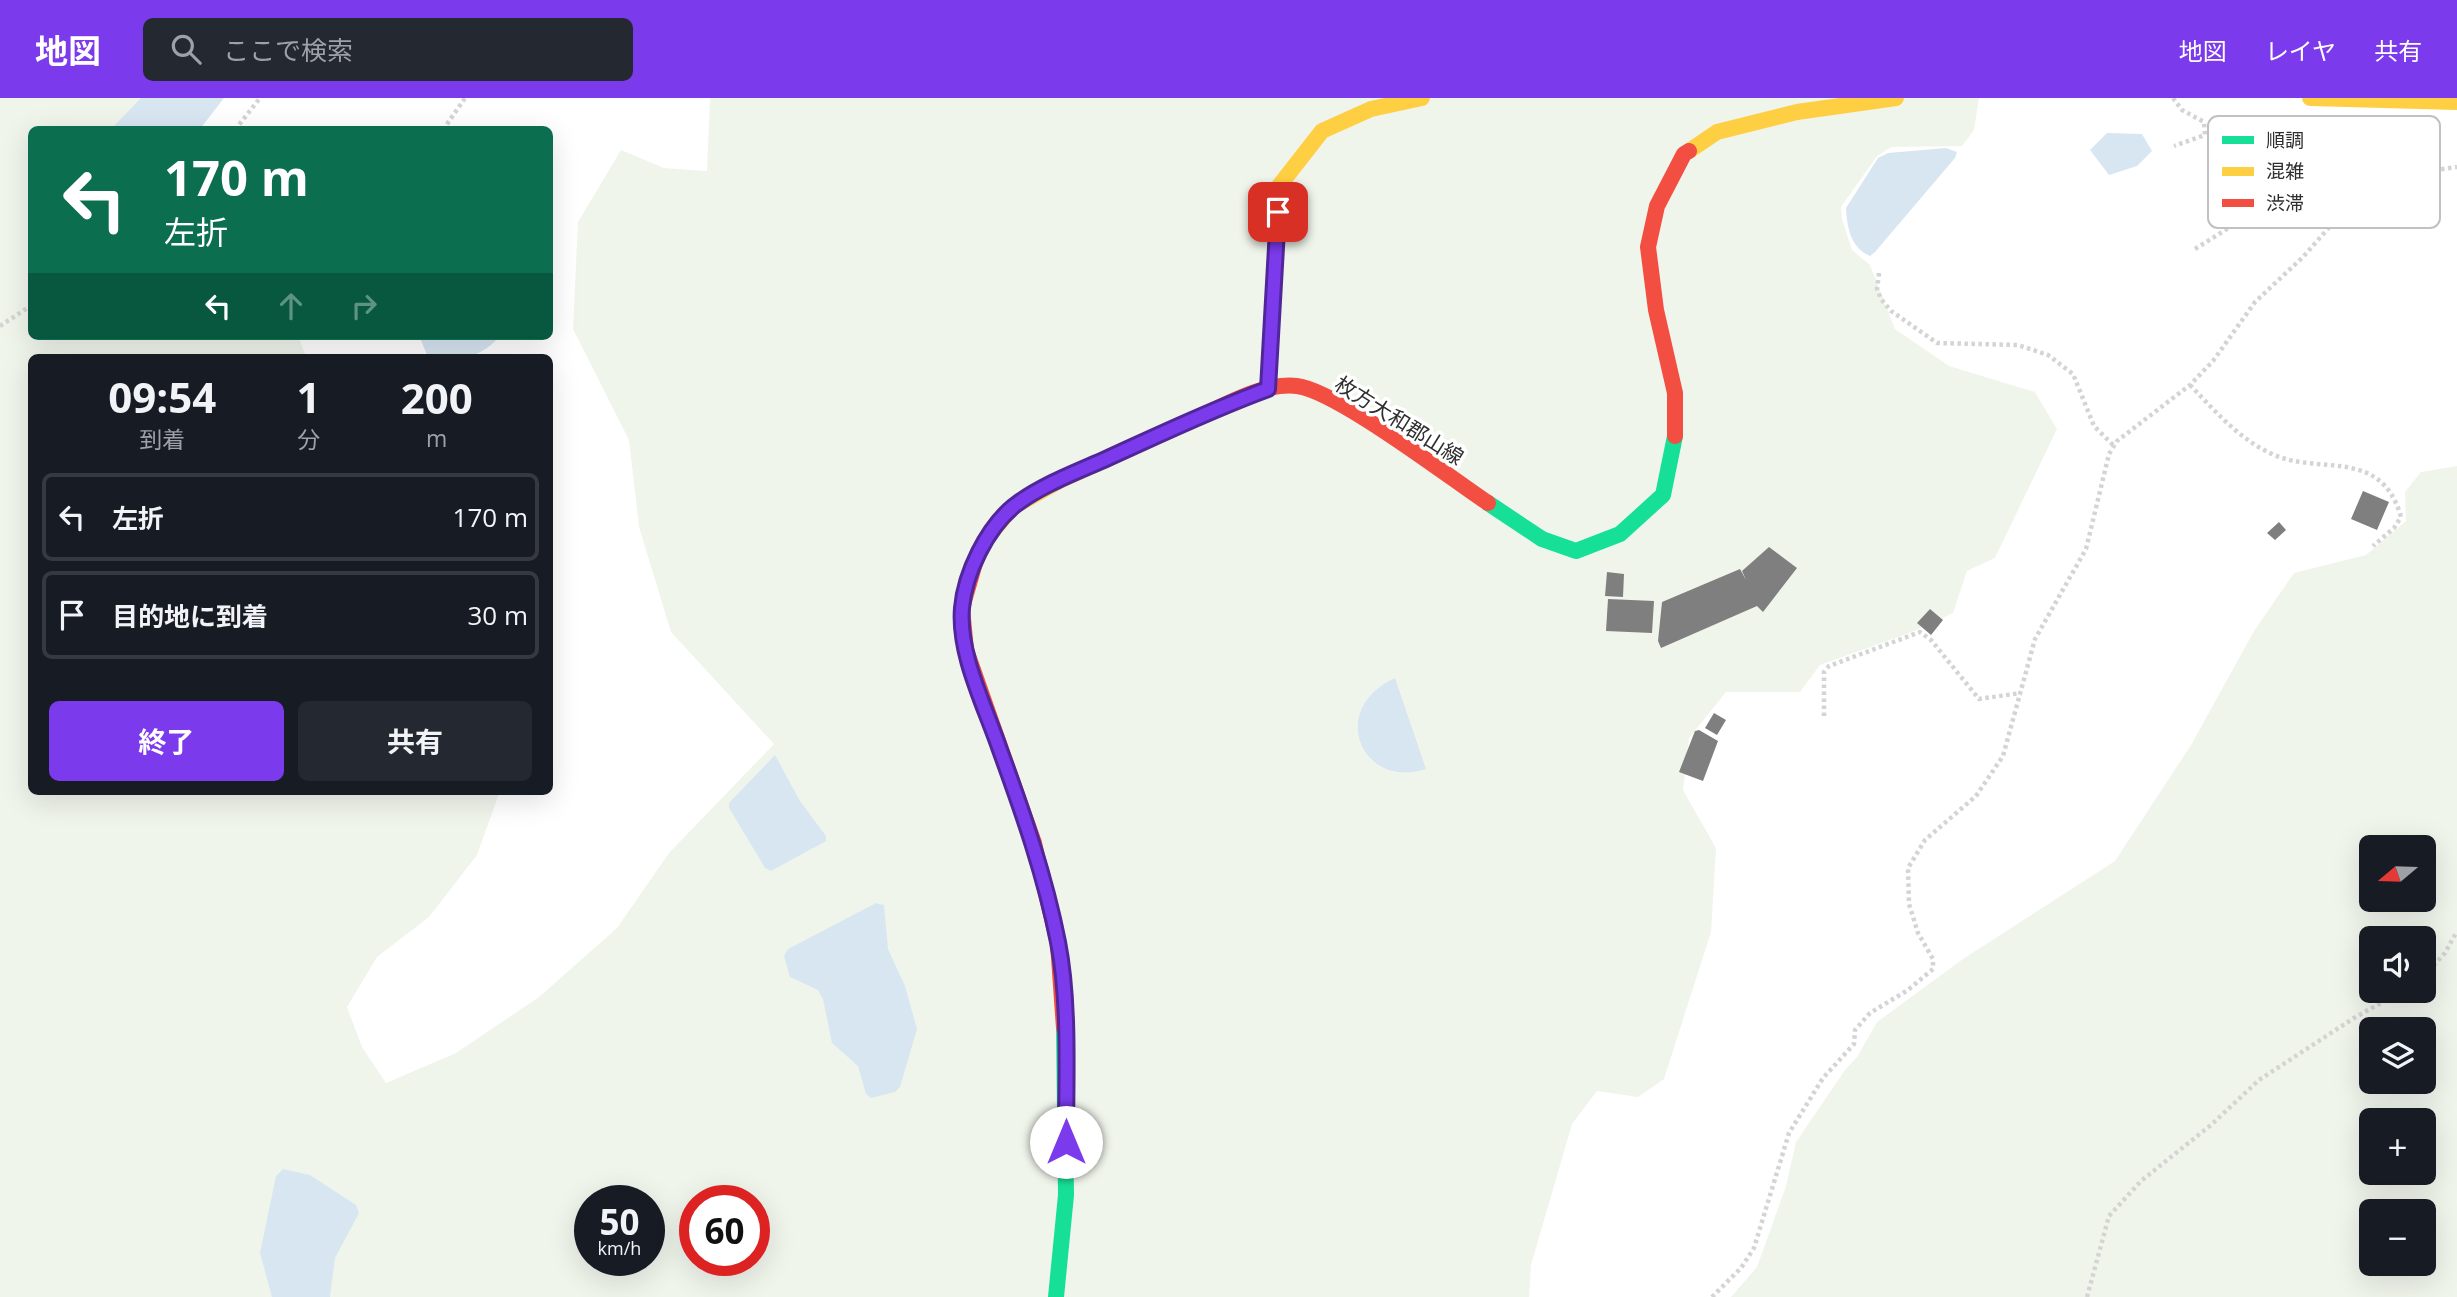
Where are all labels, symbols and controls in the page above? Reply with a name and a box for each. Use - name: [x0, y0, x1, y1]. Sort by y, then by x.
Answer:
- search box: [143, 18, 633, 81]
- text: 地図: [35, 28, 101, 73]
- icon: search: [167, 30, 205, 68]
- text: ここで検索: [223, 32, 353, 68]
- text: 地図: [2179, 34, 2227, 67]
- text: レイヤ: [2265, 34, 2336, 67]
- text: 共有: [2374, 34, 2422, 67]
- legend: [2208, 116, 2440, 228]
- text: 順調: [2266, 127, 2304, 153]
- text: 170 m: [164, 144, 309, 210]
- icon: left: [49, 154, 140, 245]
- text: 混雑: [2266, 158, 2304, 184]
- pin: [1248, 182, 1308, 242]
- text: 渋滞: [2266, 190, 2304, 216]
- icon: arrive: [1259, 193, 1297, 231]
- text: 左折: [164, 210, 228, 253]
- icon: left: [199, 287, 237, 325]
- icon: ahead: [272, 287, 310, 325]
- icon: right: [345, 287, 383, 325]
- text: 09:54: [108, 368, 216, 425]
- text: 1: [296, 368, 321, 425]
- text: 200: [401, 369, 473, 426]
- street label: 枚方大和郡山線: [1330, 369, 1469, 471]
- text: m: [426, 422, 447, 454]
- text: 到着: [139, 423, 185, 455]
- text: 分: [297, 423, 320, 455]
- icon: left: [53, 498, 91, 536]
- text: 170 m: [453, 499, 528, 535]
- text: 左折: [112, 500, 164, 536]
- icon: arrive: [53, 596, 91, 634]
- text: 30 m: [467, 597, 528, 633]
- text: 目的地に到着: [112, 598, 268, 634]
- button: 終了: [49, 701, 284, 781]
- button: 共有: [298, 701, 532, 781]
- north arrow: [2359, 835, 2436, 912]
- map controls: [2359, 835, 2436, 1276]
- button: sound: [2359, 926, 2436, 1003]
- button: layers: [2359, 1017, 2436, 1094]
- position arrow: [1029, 1105, 1103, 1179]
- button: +: [2359, 1108, 2436, 1185]
- speed limit sign: 60: [679, 1185, 770, 1276]
- text: 50: [599, 1198, 640, 1245]
- button: −: [2359, 1199, 2436, 1276]
- text: km/h: [598, 1236, 641, 1260]

